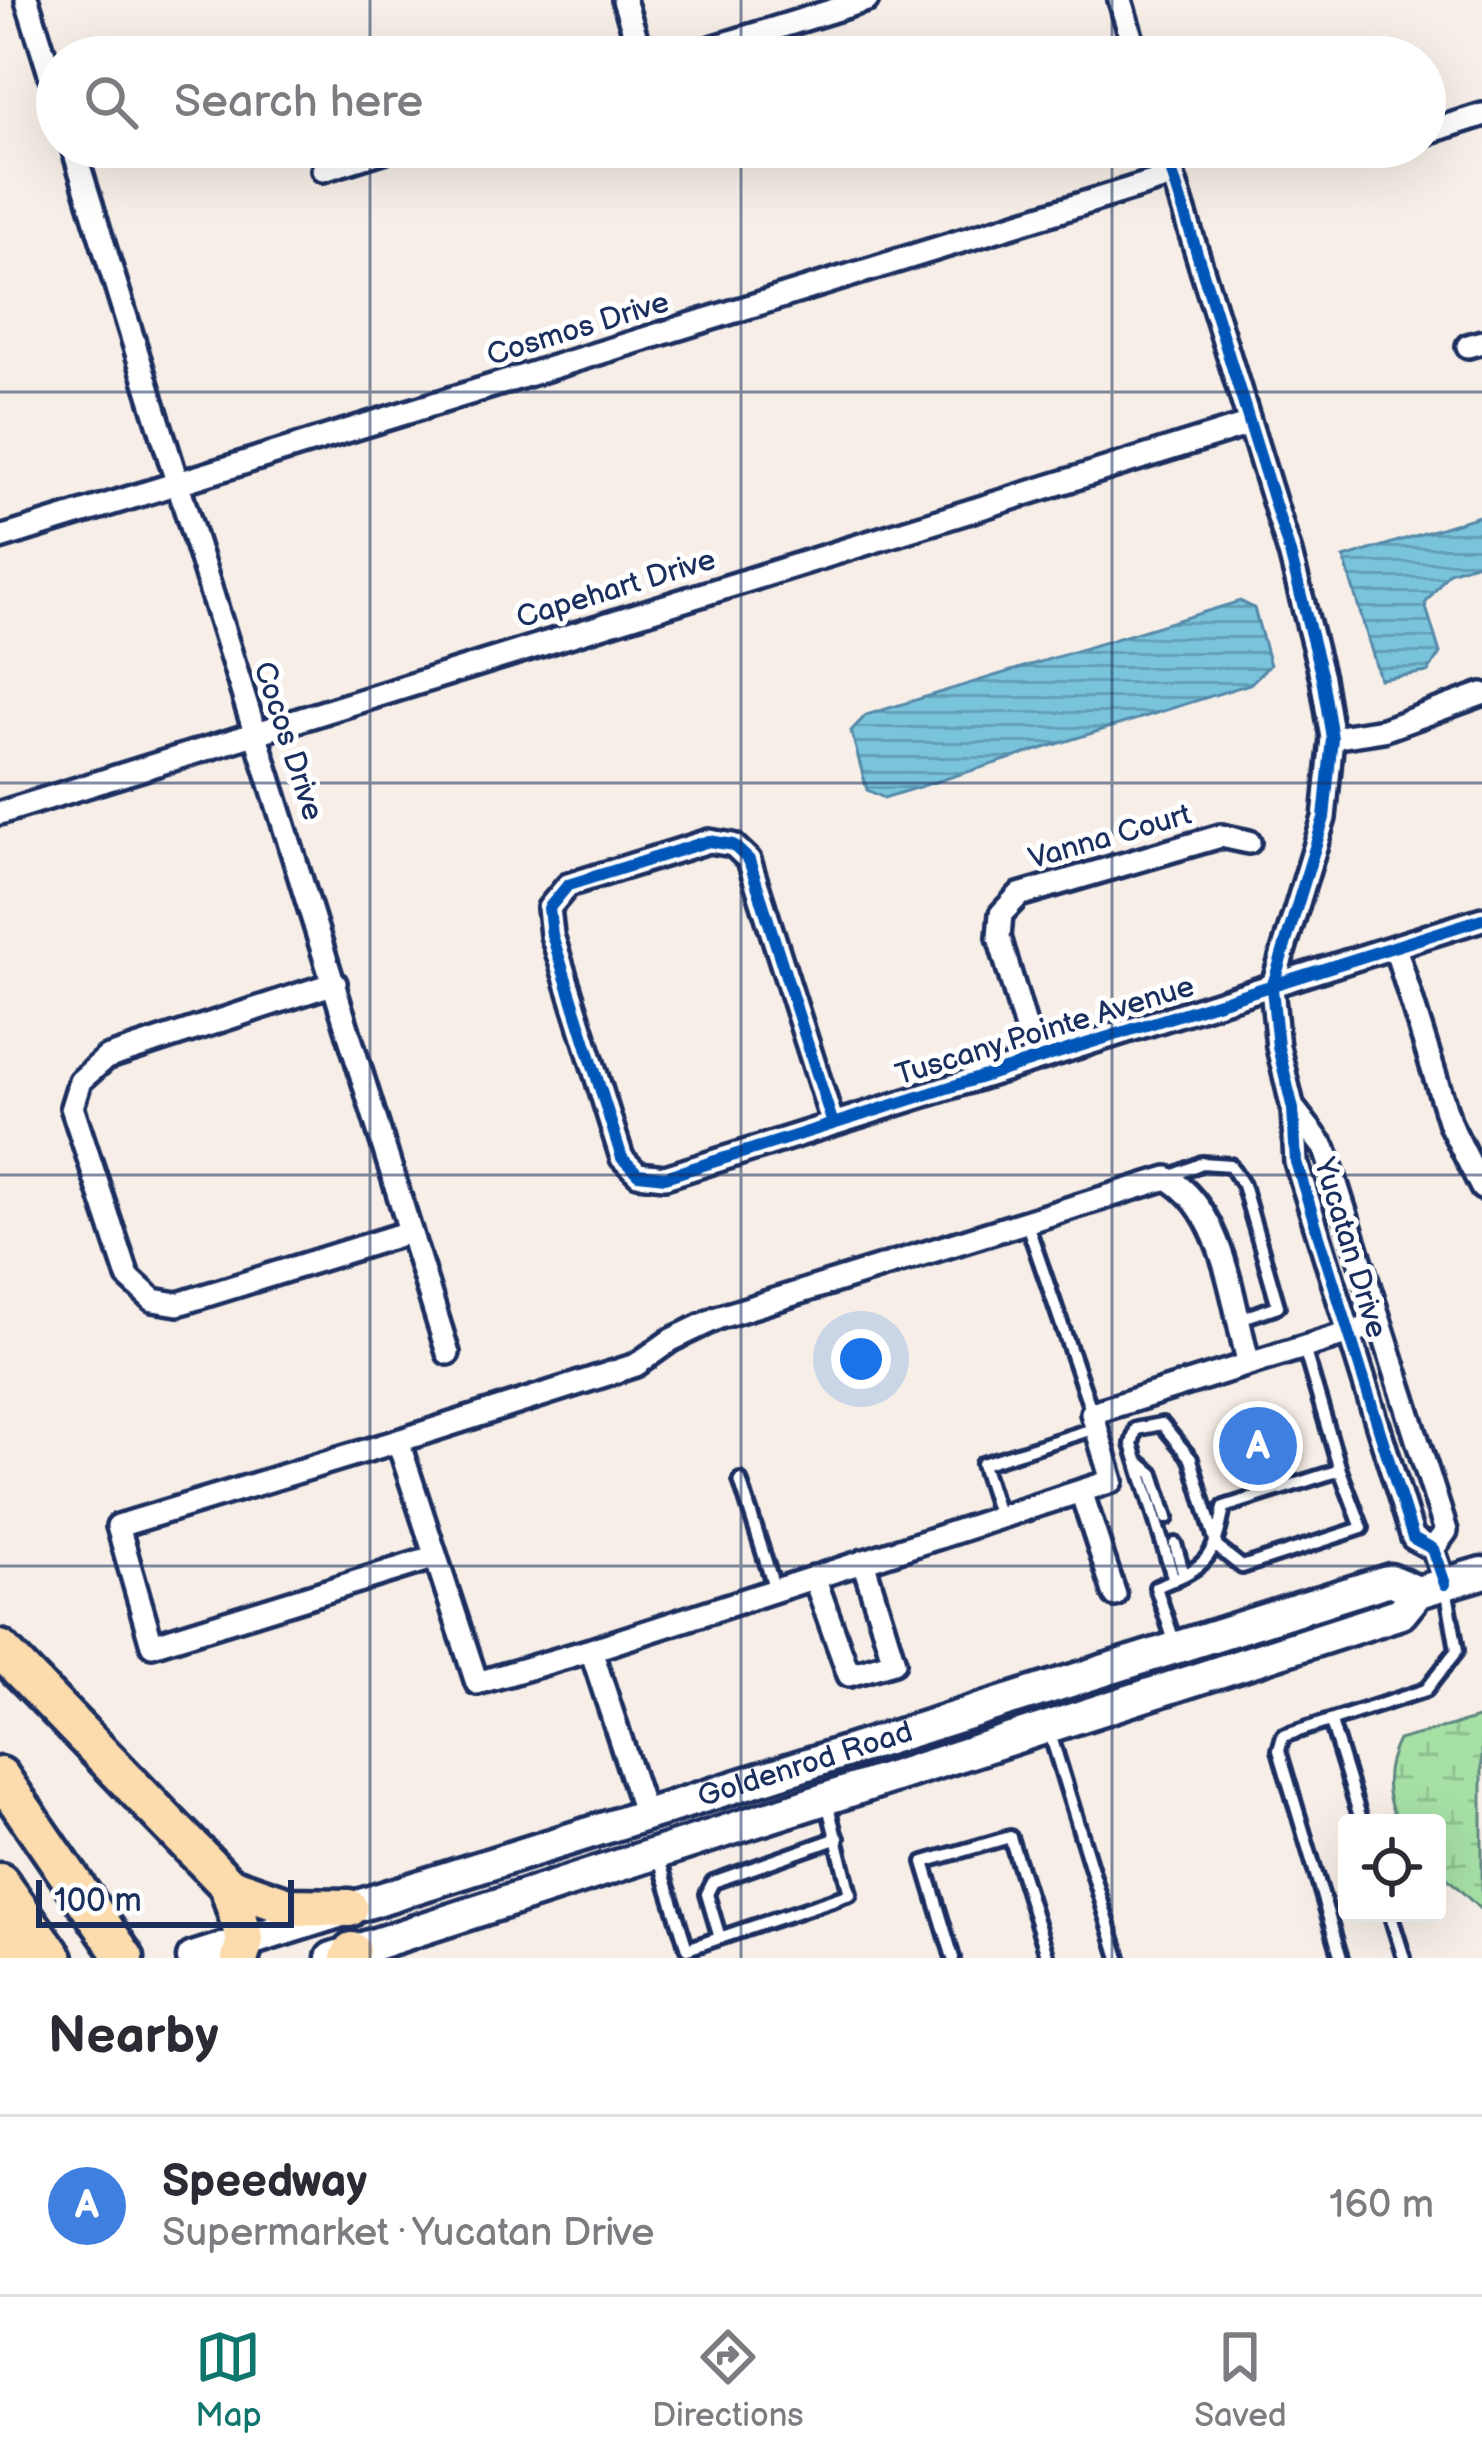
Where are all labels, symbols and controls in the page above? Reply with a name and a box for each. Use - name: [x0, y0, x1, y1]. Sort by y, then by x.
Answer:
- search box: [36, 36, 1446, 168]
- icon: search: [78, 69, 144, 135]
- text: Search here: [174, 75, 423, 130]
- street label: Cosmos Drive: [483, 284, 673, 374]
- street label: Capehart Drive: [512, 542, 720, 636]
- street label: Cocos Drive: [245, 657, 331, 825]
- street label: Vanna Court: [1025, 797, 1195, 877]
- street label: Tuscany Pointe Avenue: [891, 968, 1199, 1094]
- street label: Yucatan Drive: [1305, 1153, 1394, 1342]
- your location: [831, 1329, 891, 1389]
- pin: A: [1219, 1401, 1297, 1491]
- street label: Goldenrod Road: [693, 1714, 917, 1815]
- map controls: [1338, 1814, 1446, 1922]
- button: locate: [1338, 1814, 1446, 1922]
- scale bar: [36, 1874, 294, 1927]
- text: 100 m: [54, 1881, 142, 1921]
- text: Nearby: [48, 2006, 219, 2067]
- text: Speedway: [162, 2155, 367, 2210]
- text: A: [75, 2182, 99, 2229]
- text: 160 m: [1329, 2182, 1434, 2229]
- text: Supermarket · Yucatan Drive: [162, 2210, 655, 2257]
- tab: Map: [195, 2324, 262, 2436]
- tab: Directions: [652, 2324, 804, 2436]
- tab: Saved: [1194, 2324, 1287, 2436]

